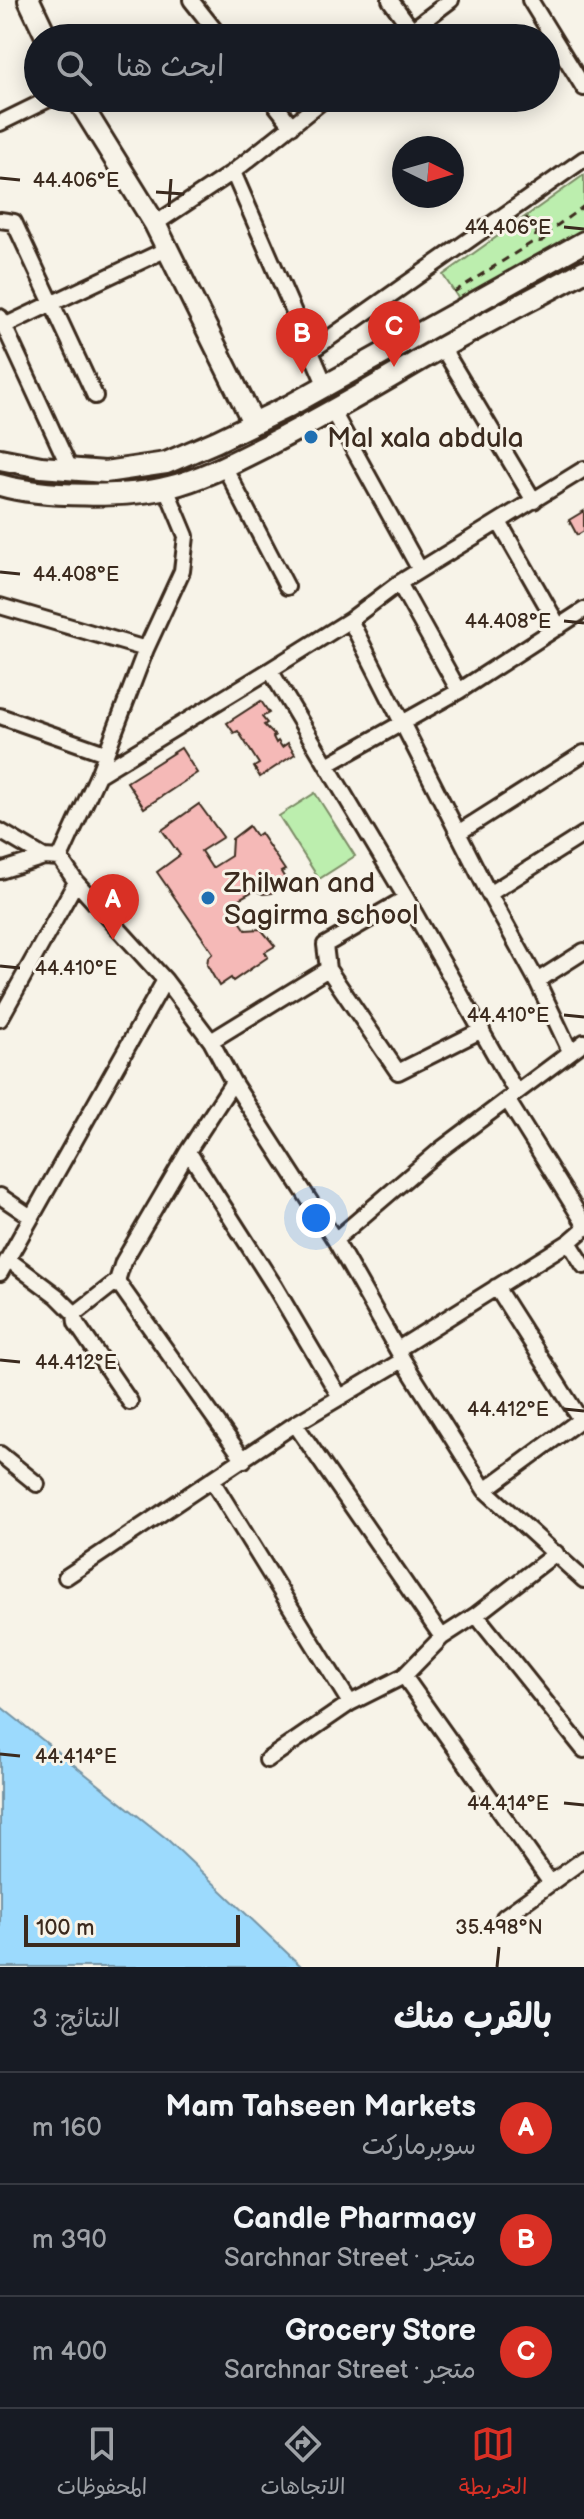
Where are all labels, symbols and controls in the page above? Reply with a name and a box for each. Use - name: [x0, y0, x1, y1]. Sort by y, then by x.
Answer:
- search box: [24, 24, 560, 112]
- icon: search: [52, 46, 96, 90]
- text: ابحث هنا: [116, 49, 224, 85]
- north arrow: [392, 136, 464, 208]
- text: 44.406°E: [33, 169, 119, 193]
- text: 44.406°E: [465, 216, 551, 240]
- pin: C: [368, 301, 420, 367]
- pin: B: [276, 308, 328, 374]
- place label: Mal xala abdula: [327, 422, 523, 455]
- marker: Mal xala abdula: [302, 428, 320, 446]
- text: 44.408°E: [33, 563, 119, 587]
- text: 44.408°E: [465, 610, 551, 634]
- place label: Zhilwan and Sagirma school: [223, 867, 418, 932]
- pin: A: [87, 874, 139, 940]
- marker: Zhilwan and Sagirma school: [199, 889, 217, 907]
- text: 44.410°E: [35, 957, 117, 981]
- text: 44.410°E: [467, 1004, 549, 1028]
- your location: [296, 1198, 336, 1238]
- text: 44.412°E: [35, 1351, 117, 1375]
- text: 44.412°E: [467, 1398, 549, 1422]
- text: 44.414°E: [35, 1745, 117, 1769]
- text: 44.414°E: [467, 1792, 549, 1816]
- scale bar: [24, 1911, 240, 1947]
- text: 100 m: [36, 1915, 95, 1942]
- text: 35.498°N: [455, 1916, 543, 1940]
- text: بالقرب منك: [394, 1997, 552, 2038]
- text: النتائج: 3: [32, 2004, 120, 2035]
- text: Mam Tahseen Markets: [166, 2089, 476, 2125]
- text: 160 m: [32, 2113, 102, 2144]
- text: A: [518, 2113, 534, 2144]
- text: سوبرماركت: [362, 2131, 476, 2162]
- text: Candle Pharmacy: [233, 2201, 476, 2237]
- text: 390 m: [32, 2225, 107, 2256]
- text: B: [517, 2225, 535, 2256]
- text: متجر · Sarchnar Street: [224, 2243, 476, 2274]
- text: Grocery Store: [285, 2313, 476, 2349]
- text: 400 m: [32, 2337, 107, 2368]
- text: C: [517, 2337, 535, 2368]
- text: متجر · Sarchnar Street: [224, 2355, 476, 2386]
- tab: المحفوظات: [57, 2422, 147, 2506]
- tab: الاتجاهات: [261, 2422, 345, 2506]
- tab: الخريطة: [459, 2422, 527, 2506]

